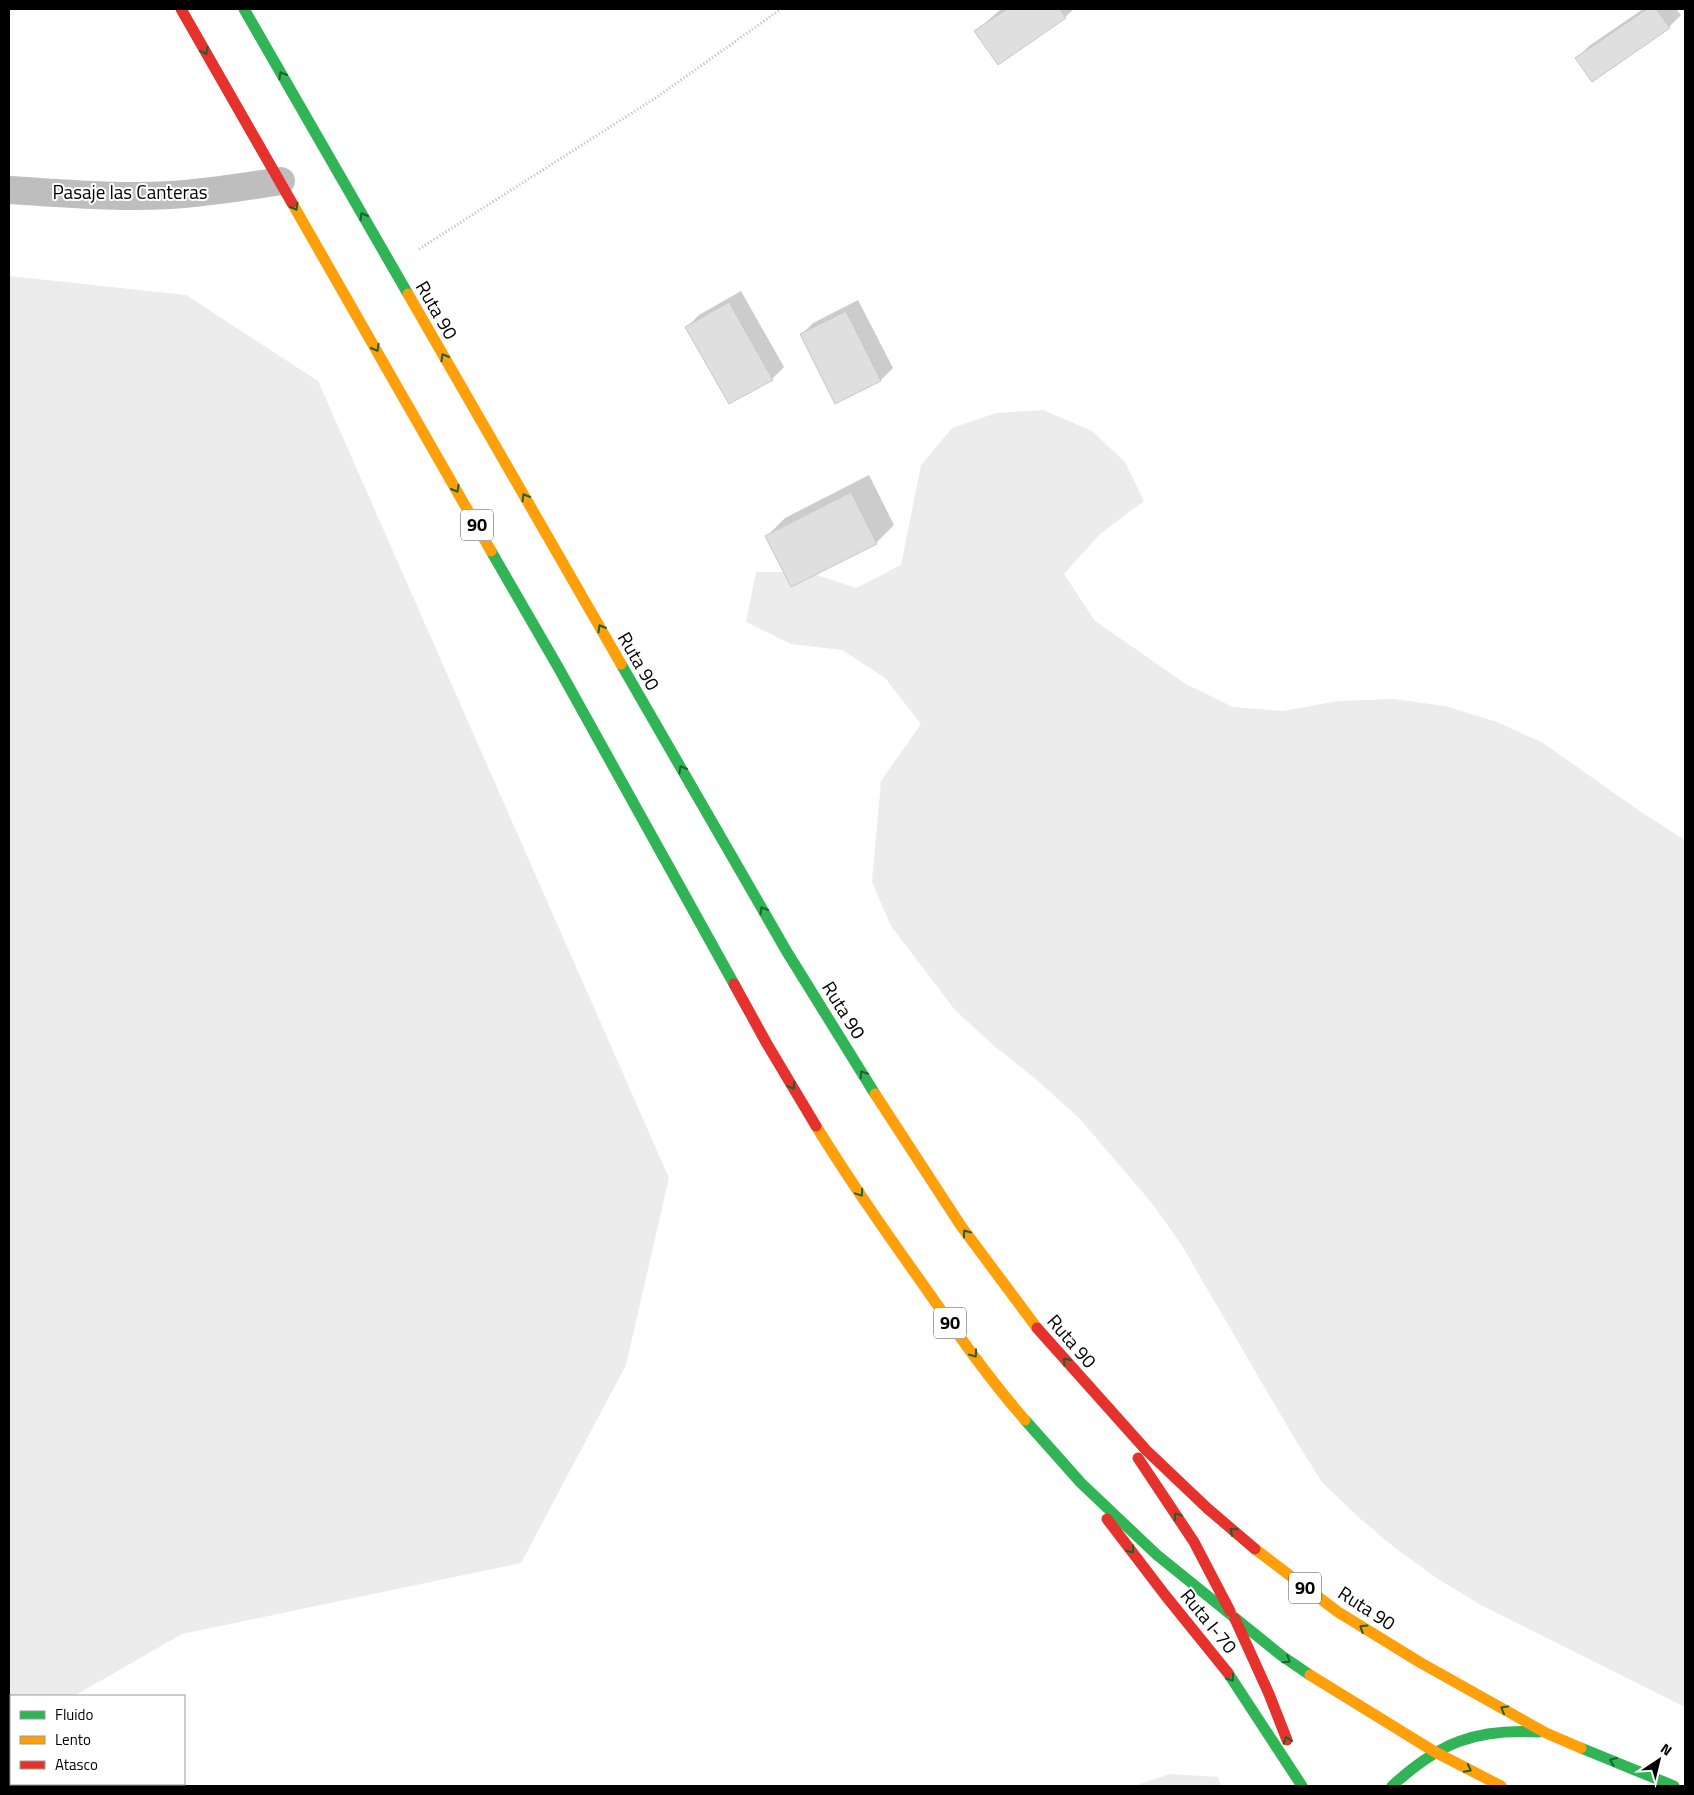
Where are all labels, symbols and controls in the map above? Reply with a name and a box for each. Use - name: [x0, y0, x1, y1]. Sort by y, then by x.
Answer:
- one-way arrow: [199, 45, 209, 54]
- one-way arrow: [278, 71, 288, 80]
- street label: Pasaje las Canteras: [52, 177, 208, 206]
- one-way arrow: [289, 201, 299, 210]
- one-way arrow: [359, 212, 369, 221]
- street label: Ruta 90: [409, 275, 466, 344]
- one-way arrow: [370, 342, 380, 351]
- one-way arrow: [440, 353, 450, 362]
- one-way arrow: [450, 484, 460, 493]
- one-way arrow: [522, 494, 532, 503]
- road number: 90: [461, 510, 493, 540]
- one-way arrow: [597, 625, 607, 634]
- street label: Ruta 90: [611, 626, 668, 695]
- one-way arrow: [678, 765, 688, 774]
- one-way arrow: [759, 906, 769, 915]
- street label: Ruta 90: [815, 975, 874, 1044]
- one-way arrow: [860, 1071, 870, 1080]
- one-way arrow: [786, 1080, 796, 1089]
- one-way arrow: [854, 1187, 863, 1197]
- one-way arrow: [963, 1229, 972, 1239]
- street label: Ruta 90: [1041, 1307, 1104, 1374]
- road number: 90: [934, 1308, 966, 1339]
- one-way arrow: [968, 1348, 977, 1358]
- one-way arrow: [1062, 1358, 1071, 1367]
- one-way arrow: [1174, 1512, 1183, 1521]
- one-way arrow: [1230, 1527, 1239, 1536]
- one-way arrow: [1126, 1544, 1134, 1553]
- road number: 90: [1289, 1572, 1321, 1604]
- street label: Ruta 90: [1333, 1578, 1402, 1637]
- street label: Ruta I-70: [1174, 1582, 1245, 1659]
- one-way arrow: [1360, 1624, 1369, 1634]
- one-way arrow: [1281, 1654, 1291, 1663]
- one-way arrow: [1225, 1672, 1234, 1682]
- legend: [10, 1695, 185, 1785]
- text: Fluido: [55, 1703, 94, 1726]
- one-way arrow: [1500, 1706, 1509, 1716]
- text: Lento: [55, 1728, 91, 1751]
- north arrow: [1634, 1735, 1684, 1785]
- one-way arrow: [1283, 1736, 1293, 1745]
- text: N: [1657, 1738, 1677, 1760]
- text: Atasco: [55, 1753, 98, 1776]
- one-way arrow: [1609, 1757, 1618, 1768]
- one-way arrow: [1463, 1763, 1472, 1773]

